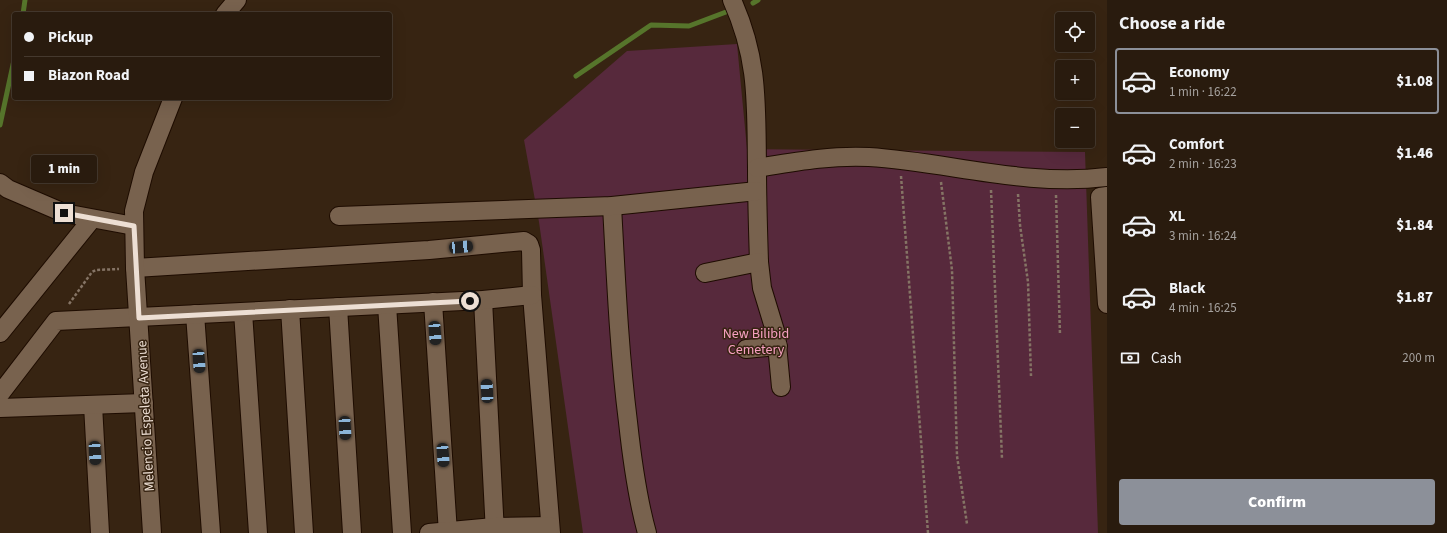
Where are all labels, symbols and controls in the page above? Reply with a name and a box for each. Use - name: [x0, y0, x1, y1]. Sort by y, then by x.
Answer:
- text: Choose a ride: [1119, 11, 1225, 36]
- map controls: [1055, 12, 1095, 148]
- button: locate: [1055, 12, 1095, 52]
- text: Pickup: [48, 27, 93, 48]
- button: +: [1055, 60, 1095, 100]
- text: Economy: [1169, 62, 1230, 83]
- icon: car: [1121, 63, 1157, 99]
- text: Biazon Road: [48, 65, 129, 86]
- text: $1.08: [1396, 71, 1433, 92]
- text: 1 min · 16:22: [1169, 83, 1237, 101]
- button: −: [1055, 108, 1095, 148]
- text: Comfort: [1169, 134, 1224, 155]
- icon: car: [1121, 135, 1157, 171]
- text: $1.46: [1396, 143, 1433, 164]
- callout: 1 min: [31, 155, 97, 183]
- text: 2 min · 16:23: [1169, 155, 1237, 173]
- text: 1 min: [48, 160, 80, 178]
- route end: [55, 204, 73, 222]
- text: XL: [1169, 206, 1185, 227]
- icon: car: [1121, 207, 1157, 243]
- text: $1.84: [1396, 215, 1433, 236]
- text: 3 min · 16:24: [1169, 227, 1237, 245]
- car: [449, 240, 473, 254]
- text: Black: [1169, 278, 1206, 299]
- icon: car: [1121, 279, 1157, 315]
- text: $1.87: [1396, 287, 1433, 308]
- route start: [461, 292, 479, 310]
- text: 4 min · 16:25: [1169, 299, 1237, 317]
- car: [428, 321, 442, 345]
- park label: New Bilibid Cemetery: [723, 324, 789, 360]
- street label: Melencio Espeleta Avenue: [132, 340, 160, 492]
- icon: cash: [1119, 347, 1141, 369]
- text: Cash: [1151, 348, 1182, 369]
- car: [192, 349, 206, 373]
- text: 200 m: [1402, 349, 1435, 367]
- car: [480, 379, 494, 403]
- car: [338, 416, 352, 440]
- car: [88, 441, 102, 465]
- car: [436, 443, 450, 467]
- button: Confirm: [1119, 479, 1435, 525]

